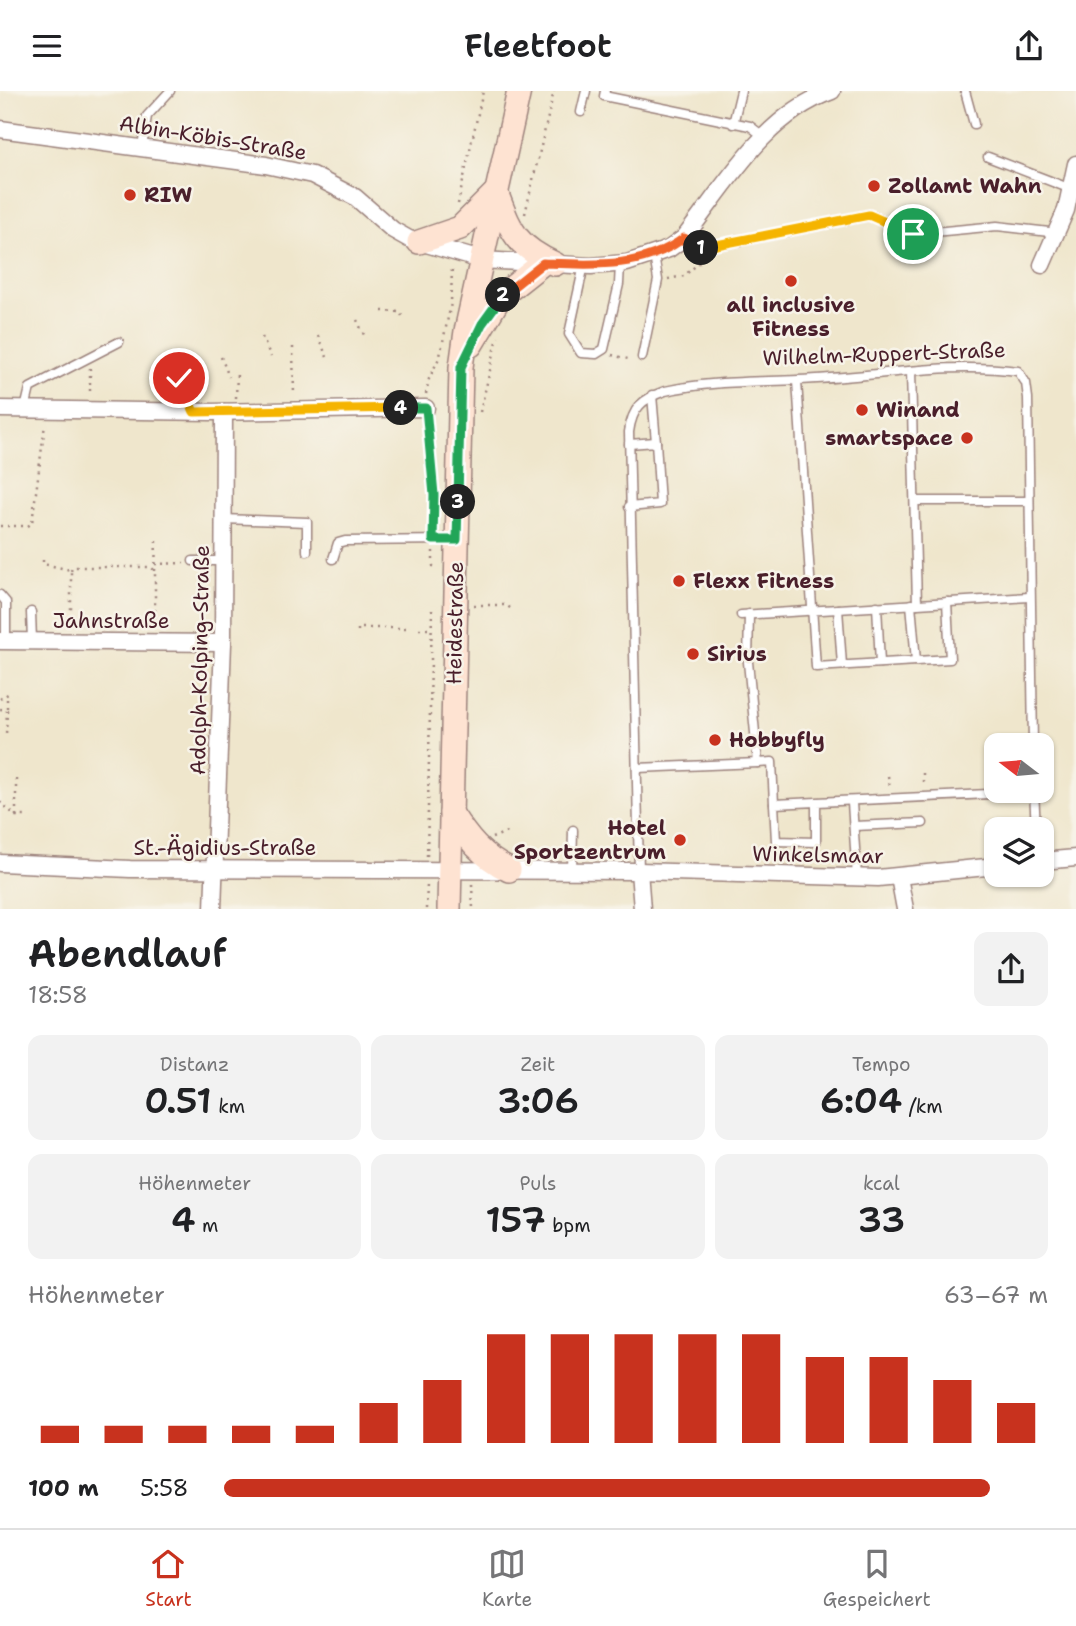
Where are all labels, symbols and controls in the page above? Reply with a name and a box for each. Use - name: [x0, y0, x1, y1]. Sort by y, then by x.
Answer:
- text: Fleetfoot: [464, 24, 612, 67]
- icon: menu: [28, 27, 66, 65]
- icon: share: [1010, 27, 1048, 65]
- street label: Albin-Köbis-Straße: [117, 109, 309, 167]
- place label: Zollamt Wahn: [888, 172, 1042, 200]
- marker: Zollamt Wahn: [866, 178, 882, 194]
- place label: RIW: [144, 181, 193, 209]
- marker: RIW: [122, 187, 138, 203]
- pin: [883, 204, 943, 264]
- icon: arrive: [894, 215, 932, 253]
- pin: 1: [684, 231, 718, 265]
- text: 1: [696, 235, 705, 260]
- marker: all inclusive Fitness: [783, 273, 799, 289]
- pin: 2: [486, 277, 520, 313]
- text: 2: [496, 282, 509, 307]
- place label: all inclusive Fitness: [727, 291, 855, 343]
- street label: Wilhelm-Ruppert-Straße: [762, 336, 1006, 372]
- pin: [149, 348, 209, 408]
- icon: check: [160, 359, 198, 397]
- pin: 4: [384, 391, 418, 425]
- text: 4: [394, 395, 407, 420]
- place label: Winand: [876, 396, 960, 424]
- marker: Winand: [854, 402, 870, 418]
- place label: smartspace: [825, 424, 953, 452]
- marker: smartspace: [959, 430, 975, 446]
- pin: 3: [440, 485, 476, 519]
- text: 3: [451, 489, 464, 514]
- street label: Adolph-Kolping-Straße: [184, 545, 216, 775]
- street label: Heidestraße: [440, 561, 470, 685]
- place label: Flexx Fitness: [693, 567, 834, 595]
- marker: Flexx Fitness: [671, 573, 687, 589]
- street label: Jahnstraße: [52, 607, 170, 635]
- place label: Sirius: [707, 640, 767, 668]
- marker: Sirius: [685, 646, 701, 662]
- place label: Hobbyfly: [729, 726, 825, 754]
- marker: Hobbyfly: [707, 732, 723, 748]
- north arrow: [984, 733, 1054, 803]
- map controls: [984, 733, 1054, 887]
- place label: Hotel Sportzentrum: [514, 814, 666, 866]
- button: layers: [984, 817, 1054, 887]
- marker: Hotel Sportzentrum: [672, 832, 688, 848]
- street label: St.-Ägidius-Straße: [134, 834, 316, 862]
- street label: Winkelsmaar: [752, 840, 884, 870]
- text: Abendlauf: [28, 928, 227, 979]
- button: share: [974, 932, 1048, 1006]
- text: 18:58: [28, 980, 88, 1010]
- text: Distanz: [160, 1052, 229, 1077]
- text: Zeit: [521, 1052, 555, 1077]
- text: Tempo: [852, 1052, 911, 1077]
- text: 0.51: [144, 1077, 212, 1124]
- text: 3:06: [497, 1077, 579, 1124]
- text: 6:04: [820, 1077, 902, 1124]
- text: km: [212, 1094, 245, 1119]
- text: /km: [902, 1094, 943, 1119]
- text: Höhenmeter: [138, 1171, 251, 1196]
- text: Puls: [519, 1171, 557, 1196]
- text: kcal: [863, 1171, 900, 1196]
- text: 4: [171, 1196, 195, 1243]
- text: 157: [485, 1196, 546, 1243]
- text: 33: [857, 1196, 905, 1243]
- text: m: [195, 1213, 218, 1238]
- text: bpm: [546, 1213, 591, 1238]
- text: Höhenmeter: [28, 1280, 165, 1310]
- text: 63–67 m: [944, 1280, 1048, 1310]
- text: 100 m: [28, 1473, 99, 1503]
- text: 5:58: [140, 1473, 189, 1503]
- tab: Start: [145, 1545, 192, 1612]
- tab: Karte: [482, 1545, 532, 1612]
- tab: Gespeichert: [823, 1545, 931, 1612]

